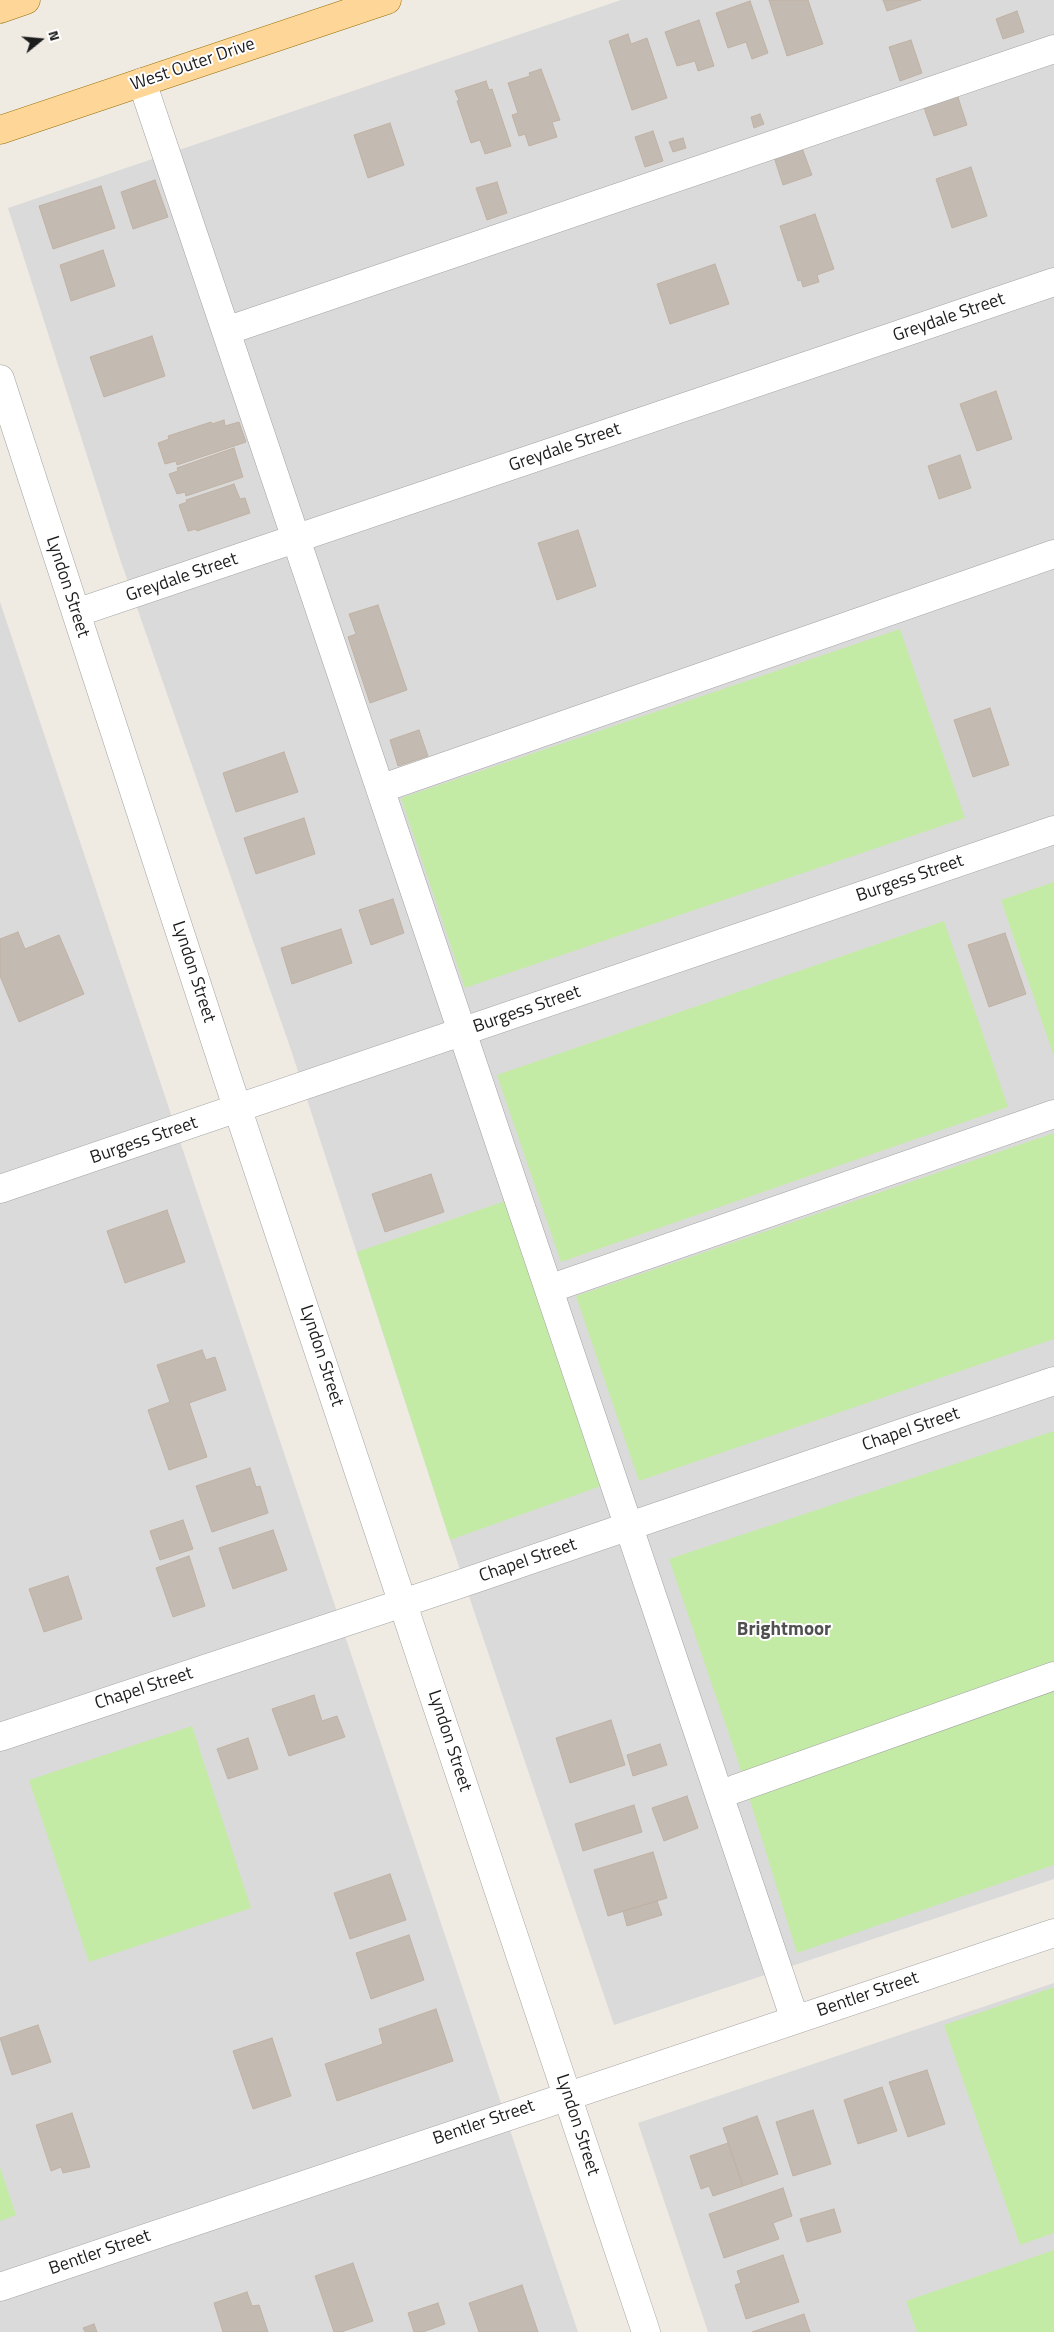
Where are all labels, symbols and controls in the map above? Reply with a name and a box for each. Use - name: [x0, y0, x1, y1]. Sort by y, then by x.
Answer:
- north arrow: [15, 15, 65, 65]
- text: N: [43, 28, 66, 43]
- street label: West Outer Drive: [128, 34, 258, 96]
- street label: Greydale Street: [890, 289, 1008, 347]
- street label: Greydale Street: [506, 419, 624, 477]
- street label: Lyndon Street: [40, 534, 94, 640]
- street label: Greydale Street: [123, 549, 241, 607]
- street label: Burgess Street: [853, 851, 967, 907]
- street label: Lyndon Street: [166, 919, 220, 1025]
- street label: Burgess Street: [470, 982, 584, 1038]
- street label: Burgess Street: [87, 1113, 201, 1169]
- street label: Lyndon Street: [294, 1303, 348, 1409]
- street label: Chapel Street: [859, 1403, 963, 1457]
- street label: Chapel Street: [476, 1534, 580, 1588]
- district label: Brightmoor: [737, 1619, 831, 1641]
- street label: Chapel Street: [92, 1663, 196, 1715]
- street label: Lyndon Street: [422, 1688, 476, 1794]
- street label: Bentler Street: [814, 1968, 922, 2022]
- street label: Lyndon Street: [550, 2072, 604, 2178]
- street label: Bentler Street: [430, 2096, 538, 2150]
- street label: Bentler Street: [46, 2226, 154, 2280]

